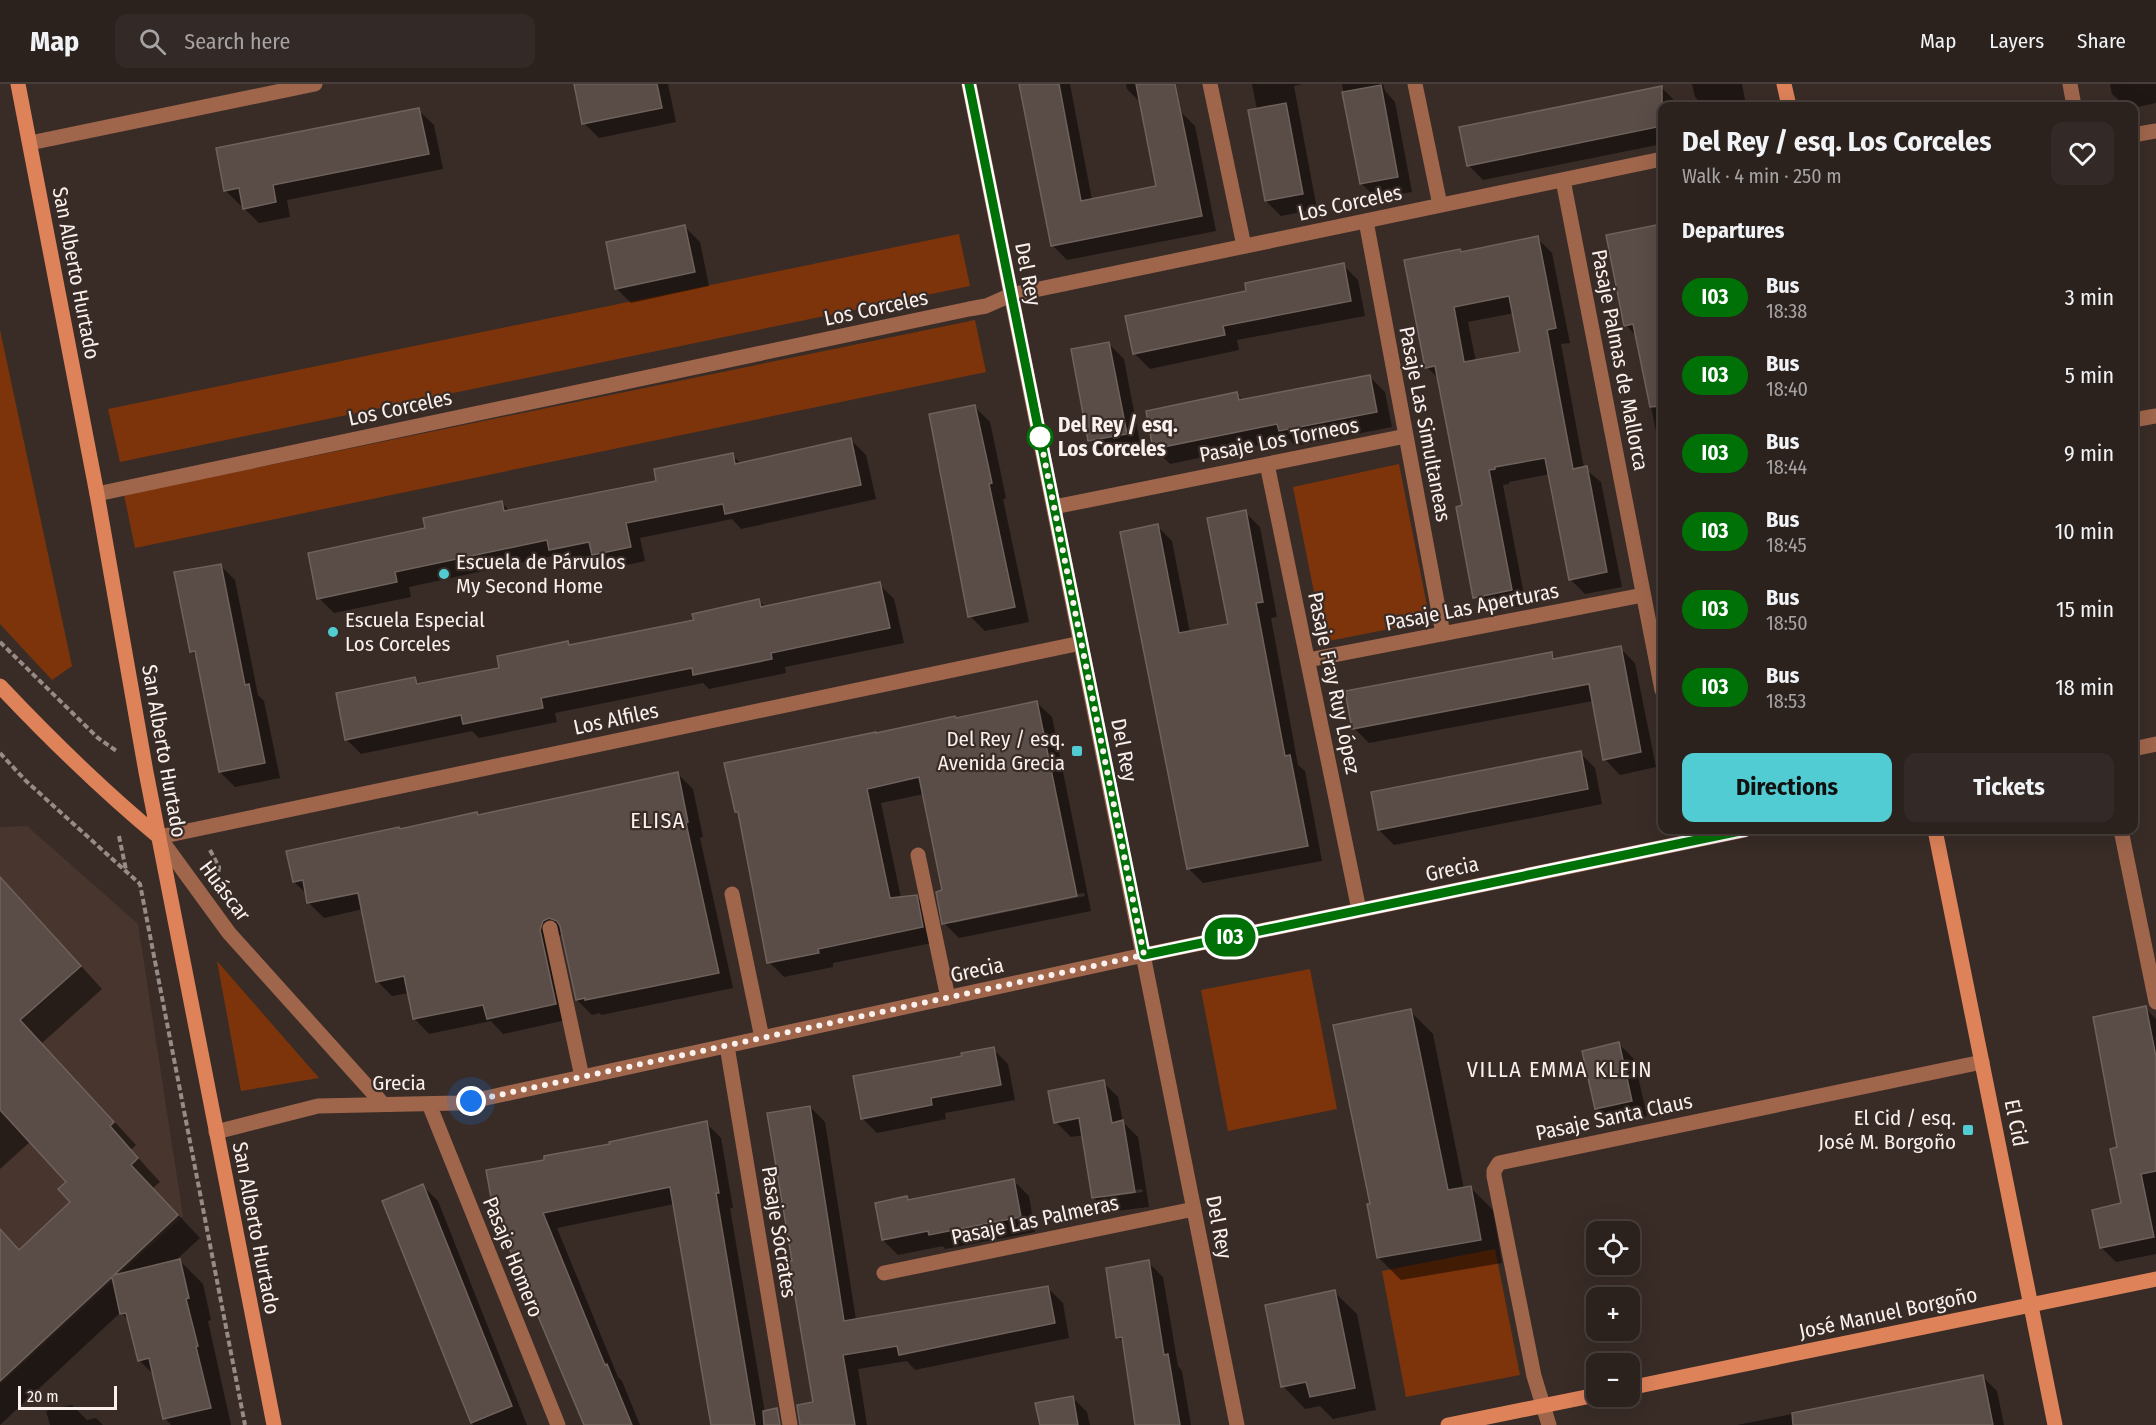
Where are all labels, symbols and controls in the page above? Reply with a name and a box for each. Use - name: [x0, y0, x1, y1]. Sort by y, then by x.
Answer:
- search box: [115, 14, 535, 68]
- text: Map: [30, 25, 79, 58]
- icon: search: [136, 25, 169, 58]
- text: Search here: [184, 28, 290, 55]
- text: Map: [1920, 28, 1956, 54]
- text: Layers: [1989, 28, 2044, 54]
- text: Share: [2077, 28, 2126, 54]
- button: heart: [2051, 122, 2114, 185]
- text: Del Rey / esq. Los Corceles: [1682, 125, 1992, 158]
- text: Walk · 4 min · 250 m: [1682, 164, 1842, 188]
- street label: Los Corceles: [1296, 179, 1404, 227]
- street label: San Alberto Hurtado: [47, 185, 105, 361]
- text: Departures: [1682, 217, 1784, 244]
- street label: Del Rey: [1009, 240, 1047, 308]
- street label: Pasaje Palmas de Mallorca: [1586, 247, 1654, 473]
- text: Bus: [1766, 272, 1799, 299]
- street label: Los Corceles: [822, 284, 930, 332]
- text: I03: [1702, 284, 1728, 310]
- text: 3 min: [2065, 284, 2114, 311]
- text: 18:38: [1766, 299, 1807, 323]
- street label: Pasaje Las Simultaneas: [1393, 324, 1457, 524]
- text: Bus: [1766, 350, 1799, 377]
- text: I03: [1702, 362, 1728, 388]
- text: 5 min: [2065, 362, 2114, 389]
- text: 18:40: [1766, 377, 1808, 401]
- street label: Los Corceles: [346, 384, 454, 432]
- place label: Del Rey / esq. Los Corceles: [1058, 412, 1178, 462]
- street label: Pasaje Los Torneos: [1197, 412, 1361, 468]
- marker: Del Rey / esq. Los Corceles: [1027, 424, 1053, 450]
- text: Bus: [1766, 428, 1799, 455]
- text: I03: [1702, 440, 1728, 466]
- text: 9 min: [2064, 440, 2114, 467]
- text: 18:44: [1766, 455, 1807, 479]
- text: Bus: [1766, 506, 1799, 533]
- text: I03: [1702, 518, 1728, 544]
- text: 10 min: [2055, 518, 2114, 545]
- text: 18:45: [1766, 533, 1807, 557]
- place label: Escuela de Párvulos My Second Home: [456, 549, 625, 599]
- marker: Escuela de Párvulos My Second Home: [437, 567, 451, 581]
- street label: Pasaje Las Aperturas: [1383, 577, 1561, 637]
- text: Bus: [1766, 584, 1799, 611]
- street label: Pasaje Fray Ruy López: [1302, 590, 1366, 776]
- text: I03: [1702, 596, 1728, 622]
- text: 15 min: [2056, 596, 2114, 623]
- place label: Escuela Especial Los Corceles: [345, 607, 485, 657]
- text: 18:50: [1766, 611, 1808, 635]
- marker: Escuela Especial Los Corceles: [326, 625, 340, 639]
- text: Bus: [1766, 662, 1799, 689]
- street label: San Alberto Hurtado: [136, 663, 192, 839]
- text: I03: [1702, 674, 1728, 700]
- text: 18 min: [2055, 674, 2114, 701]
- text: 18:53: [1766, 689, 1806, 713]
- street label: Los Alfiles: [571, 697, 661, 741]
- street label: Del Rey: [1105, 716, 1143, 784]
- place label: Del Rey / esq. Avenida Grecia: [938, 726, 1065, 776]
- marker: Del Rey / esq. Avenida Grecia: [1070, 744, 1084, 758]
- button: Directions: [1682, 753, 1892, 822]
- button: Tickets: [1904, 753, 2114, 822]
- district label: ELISA: [630, 807, 686, 834]
- street label: Grecia: [1423, 851, 1481, 887]
- street label: Huáscar: [194, 856, 257, 927]
- line badge: I03: [1196, 918, 1264, 956]
- text: I03: [1217, 924, 1243, 950]
- street label: Grecia: [948, 952, 1006, 988]
- district label: VILLA EMMA KLEIN: [1467, 1056, 1653, 1083]
- street label: Grecia: [372, 1070, 426, 1096]
- your location: [456, 1086, 486, 1116]
- street label: Pasaje Santa Claus: [1533, 1088, 1695, 1146]
- street label: El Cid: [1999, 1097, 2033, 1149]
- place label: El Cid / esq. José M. Borgoño: [1818, 1105, 1956, 1155]
- marker: El Cid / esq. José M. Borgoño: [1961, 1123, 1975, 1137]
- street label: San Alberto Hurtado: [227, 1140, 285, 1316]
- street label: Pasaje Sócrates: [756, 1164, 802, 1300]
- street label: Pasaje Las Palmeras: [949, 1190, 1121, 1250]
- street label: Pasaje Homero: [477, 1193, 549, 1321]
- street label: Del Rey: [1200, 1193, 1238, 1261]
- map controls: [1586, 1221, 1640, 1407]
- button: locate: [1586, 1221, 1640, 1275]
- street label: José Manuel Borgoño: [1797, 1281, 1979, 1345]
- button: +: [1586, 1287, 1640, 1341]
- button: −: [1586, 1353, 1640, 1407]
- scale bar: [18, 1383, 117, 1410]
- text: 20 m: [27, 1387, 58, 1406]

